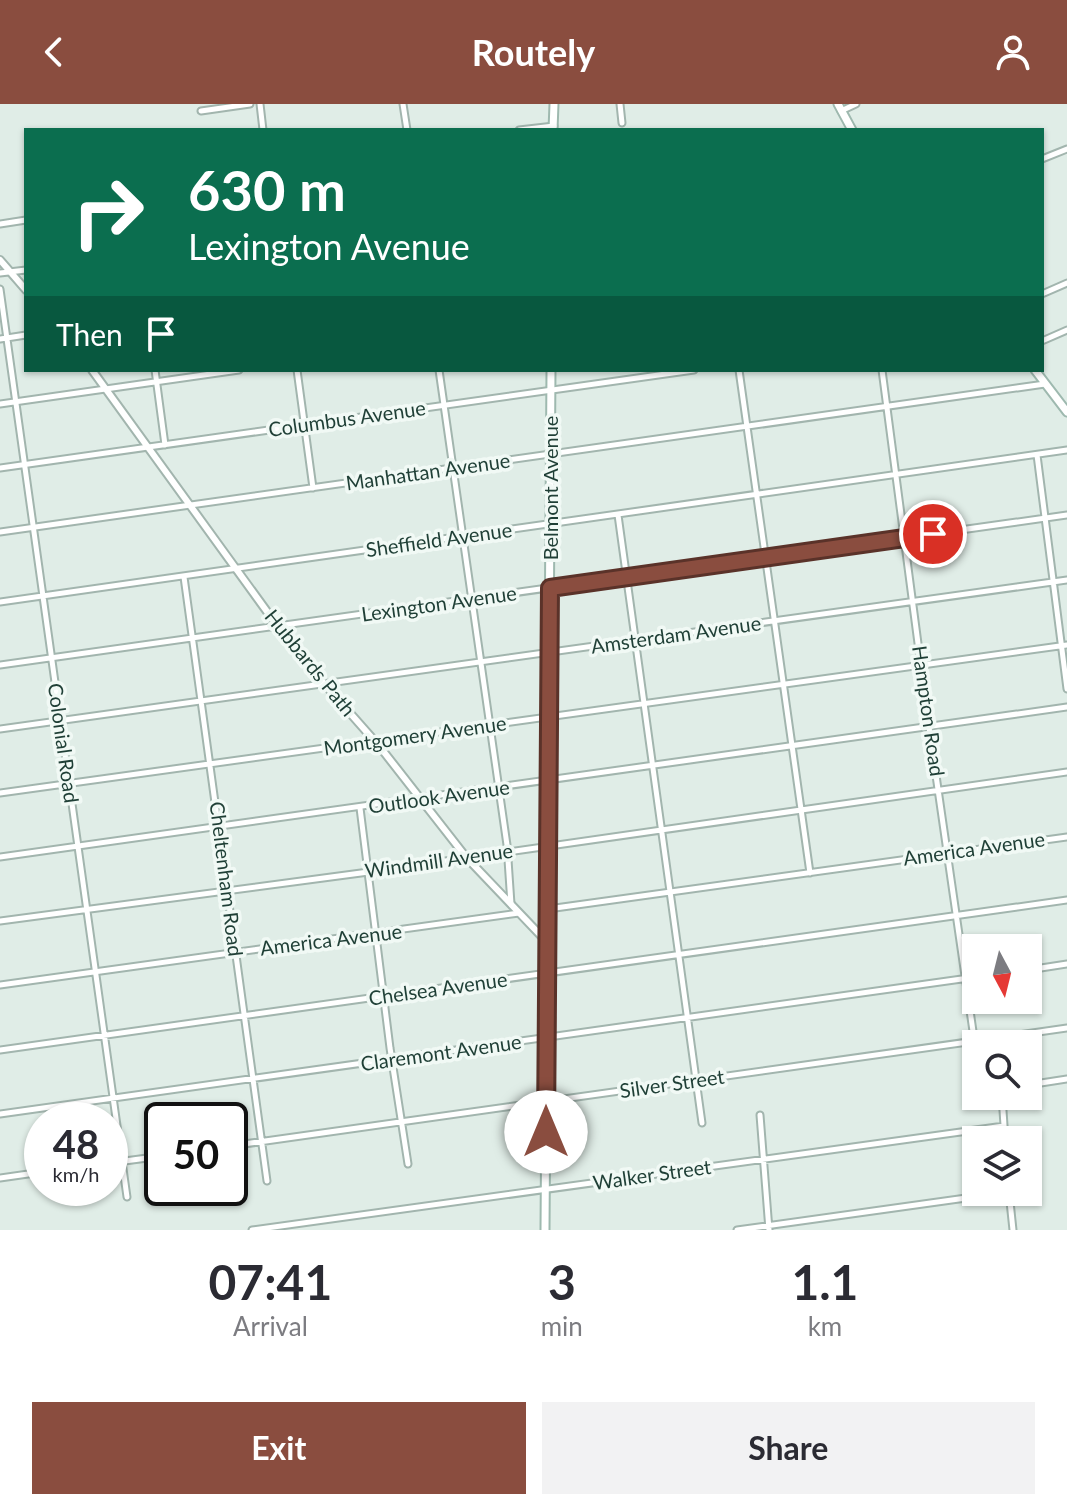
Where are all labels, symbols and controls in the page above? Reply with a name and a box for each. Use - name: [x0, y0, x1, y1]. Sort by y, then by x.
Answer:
- icon: back: [32, 30, 76, 74]
- text: Routely: [472, 30, 595, 74]
- icon: person: [991, 30, 1035, 74]
- text: 630 m: [188, 156, 346, 223]
- icon: right: [56, 160, 160, 264]
- text: Lexington Avenue: [188, 224, 470, 268]
- icon: arrive: [139, 312, 183, 356]
- text: Then: [56, 316, 123, 352]
- street label: Columbus Avenue: [267, 395, 427, 441]
- street label: Belmont Avenue: [538, 416, 562, 560]
- street label: Manhattan Avenue: [344, 448, 512, 494]
- pin: [899, 500, 967, 568]
- icon: arrive: [911, 512, 955, 556]
- street label: Sheffield Avenue: [364, 517, 513, 561]
- street label: Lexington Avenue: [360, 580, 518, 626]
- street label: Hubbards Path: [260, 604, 361, 721]
- street label: Amsterdam Avenue: [589, 610, 762, 658]
- street label: Hampton Road: [908, 644, 950, 778]
- street label: Colonial Road: [44, 681, 84, 804]
- street label: Montgomery Avenue: [322, 710, 508, 760]
- street label: Outlook Avenue: [367, 774, 511, 818]
- street label: Cheltenham Road: [206, 800, 248, 958]
- street label: America Avenue: [902, 826, 1046, 870]
- street label: Windmill Avenue: [363, 838, 514, 882]
- street label: America Avenue: [259, 918, 403, 960]
- north arrow: [962, 934, 1042, 1014]
- map controls: [962, 934, 1042, 1206]
- street label: Chelsea Avenue: [367, 966, 509, 1010]
- street label: Claremont Avenue: [359, 1029, 523, 1075]
- button: search: [962, 1030, 1042, 1110]
- street label: Silver Street: [618, 1064, 726, 1102]
- position arrow: [504, 1090, 588, 1174]
- speed limit sign: 50: [144, 1102, 248, 1206]
- text: 48: [53, 1120, 99, 1168]
- button: layers: [962, 1126, 1042, 1206]
- street label: Walker Street: [591, 1154, 712, 1194]
- text: km/h: [53, 1162, 99, 1186]
- text: 07:41: [209, 1253, 332, 1310]
- text: 3: [548, 1253, 576, 1310]
- text: 1.1: [791, 1253, 858, 1310]
- text: Arrival: [233, 1310, 308, 1342]
- text: min: [541, 1310, 583, 1342]
- text: km: [808, 1310, 842, 1342]
- button: Exit: [32, 1402, 526, 1494]
- button: Share: [542, 1402, 1035, 1494]

